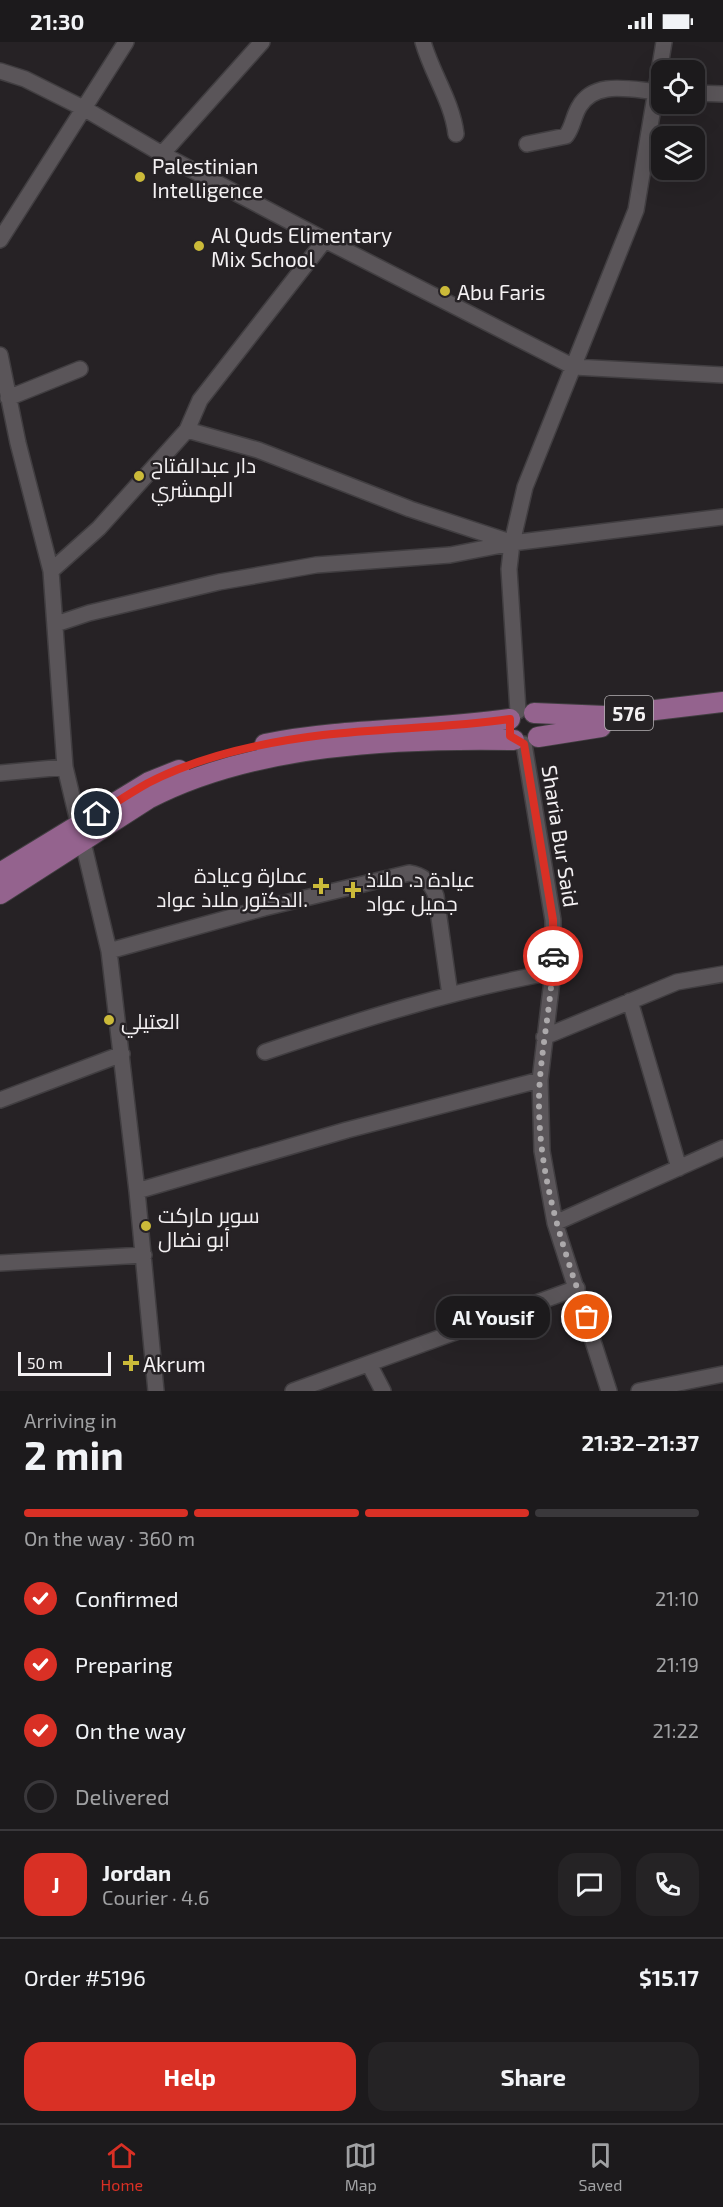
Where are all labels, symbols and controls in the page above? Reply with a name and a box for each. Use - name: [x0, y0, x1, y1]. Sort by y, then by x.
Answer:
- text: 21:30: [30, 8, 84, 34]
- map controls: [651, 60, 705, 180]
- button: locate: [651, 60, 705, 114]
- button: layers: [651, 126, 705, 180]
- place label: Palestinian Intelligence: [152, 153, 263, 202]
- marker: Palestinian Intelligence: [133, 170, 147, 184]
- place label: Al Quds Elimentary Mix School: [211, 222, 392, 271]
- marker: Al Quds Elimentary Mix School: [192, 239, 206, 253]
- place label: Abu Faris: [457, 279, 545, 304]
- marker: Abu Faris: [438, 284, 452, 298]
- place label: دار عبدالفتاح الهمشري: [151, 452, 256, 506]
- marker: دار عبدالفتاح الهمشري: [132, 469, 146, 483]
- road number: 576: [605, 696, 653, 730]
- street label: Sharia Bur Said: [537, 763, 585, 909]
- pin: [71, 788, 122, 839]
- icon: home: [80, 797, 113, 830]
- place label: عمارة وعيادة الدكتور ملاذ عواد.: [156, 862, 308, 912]
- place label: عيادة د. ملاذ جميل عواد: [366, 866, 475, 917]
- marker: عمارة وعيادة الدكتور ملاذ عواد.: [312, 877, 330, 895]
- marker: عيادة د. ملاذ جميل عواد: [344, 881, 362, 899]
- courier: [523, 926, 583, 986]
- icon: car: [537, 940, 570, 973]
- place label: العتيلي: [121, 1008, 180, 1038]
- marker: العتيلي: [102, 1013, 116, 1027]
- place label: سوبر ماركت أبو نضال: [158, 1202, 260, 1253]
- marker: سوبر ماركت أبو نضال: [139, 1219, 153, 1233]
- pin: [561, 1291, 612, 1342]
- callout: Al Yousif: [437, 1296, 551, 1338]
- icon: bag: [570, 1300, 603, 1333]
- text: Al Yousif: [452, 1305, 534, 1329]
- scale bar: [18, 1349, 111, 1376]
- place label: Akrum: [143, 1351, 206, 1376]
- text: 50 m: [27, 1353, 63, 1372]
- marker: Akrum: [124, 1356, 138, 1370]
- text: Arriving in: [24, 1408, 117, 1432]
- text: 21:32–21:37: [581, 1429, 699, 1455]
- text: 2 min: [24, 1431, 124, 1478]
- text: On the way · 360 m: [24, 1526, 195, 1550]
- icon: check: [24, 1582, 57, 1615]
- text: Confirmed: [75, 1585, 179, 1611]
- text: 21:10: [655, 1586, 699, 1610]
- icon: check: [24, 1648, 57, 1681]
- text: Preparing: [75, 1651, 173, 1677]
- text: 21:19: [656, 1652, 699, 1676]
- icon: check: [24, 1714, 57, 1747]
- text: On the way: [75, 1717, 186, 1743]
- text: 21:22: [653, 1718, 699, 1742]
- text: Delivered: [75, 1783, 170, 1809]
- button: chat: [558, 1853, 621, 1916]
- button: phone: [636, 1853, 699, 1916]
- text: Jordan: [102, 1859, 171, 1885]
- text: J: [51, 1871, 60, 1897]
- text: Courier · 4.6: [102, 1885, 209, 1909]
- text: Order #5196: [24, 1964, 146, 1990]
- text: $15.17: [639, 1964, 699, 1990]
- button: Help: [24, 2042, 356, 2111]
- button: Share: [368, 2042, 699, 2111]
- tab: Home: [101, 2139, 143, 2194]
- tab: Map: [344, 2139, 377, 2194]
- tab: Saved: [578, 2139, 622, 2194]

